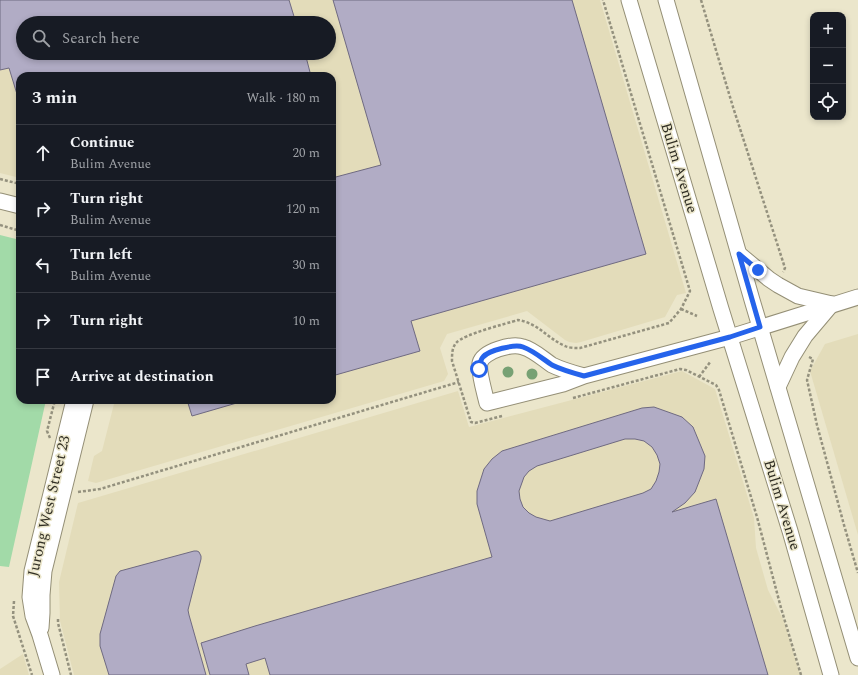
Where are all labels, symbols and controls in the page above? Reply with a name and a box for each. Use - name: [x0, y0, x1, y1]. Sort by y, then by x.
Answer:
- map controls: [810, 12, 846, 120]
- button: +: [810, 12, 846, 48]
- search box: [16, 16, 336, 60]
- icon: search: [30, 27, 52, 49]
- text: Search here: [62, 27, 140, 50]
- button: −: [810, 48, 846, 84]
- button: locate: [810, 84, 846, 120]
- text: 3 min: [32, 85, 77, 111]
- text: Walk · 180 m: [246, 88, 320, 108]
- street label: Bulim Avenue: [654, 120, 704, 216]
- text: Continue: [70, 131, 135, 154]
- icon: ahead: [32, 142, 54, 164]
- text: 20 m: [293, 143, 320, 163]
- text: Bulim Avenue: [70, 154, 151, 174]
- text: Turn right: [70, 187, 143, 210]
- icon: right: [32, 198, 54, 220]
- text: 120 m: [286, 199, 320, 219]
- text: Bulim Avenue: [70, 210, 151, 230]
- text: Turn left: [70, 243, 132, 266]
- icon: left: [32, 254, 54, 276]
- text: 30 m: [293, 255, 320, 275]
- route end: [749, 261, 767, 279]
- text: Bulim Avenue: [70, 266, 151, 286]
- text: Turn right: [70, 309, 143, 332]
- icon: right: [32, 310, 54, 332]
- text: 10 m: [293, 311, 320, 331]
- route start: [470, 360, 488, 378]
- text: Arrive at destination: [70, 365, 214, 388]
- icon: arrive: [32, 366, 54, 388]
- street label: Jurong West Street 23: [22, 433, 77, 579]
- street label: Bulim Avenue: [757, 457, 807, 553]

